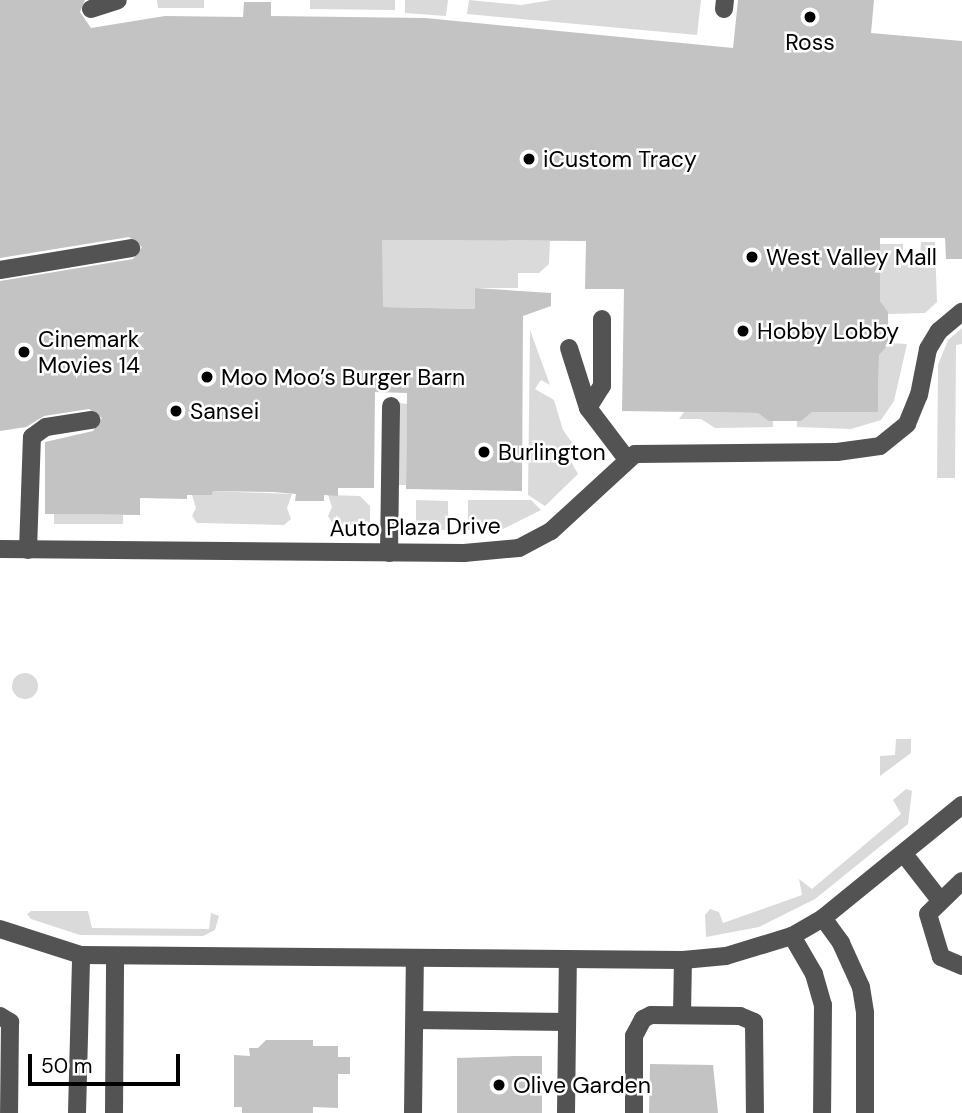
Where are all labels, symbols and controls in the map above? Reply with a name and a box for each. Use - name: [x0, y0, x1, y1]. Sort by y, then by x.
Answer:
- marker: Ross: [802, 9, 818, 25]
- place label: Ross: [785, 28, 835, 56]
- place label: iCustom Tracy: [543, 145, 697, 173]
- marker: iCustom Tracy: [521, 151, 537, 167]
- place label: West Valley Mall: [766, 243, 937, 271]
- marker: West Valley Mall: [744, 249, 760, 265]
- place label: Hobby Lobby: [757, 317, 899, 345]
- marker: Hobby Lobby: [735, 323, 751, 339]
- place label: Cinemark Movies 14: [38, 325, 140, 379]
- marker: Cinemark Movies 14: [16, 344, 32, 360]
- place label: Moo Moo’s Burger Barn: [221, 363, 465, 391]
- marker: Moo Moo’s Burger Barn: [199, 369, 215, 385]
- place label: Sansei: [190, 397, 259, 425]
- marker: Sansei: [168, 403, 184, 419]
- place label: Burlington: [498, 438, 606, 466]
- marker: Burlington: [476, 444, 492, 460]
- street label: Auto Plaza Drive: [329, 512, 501, 542]
- scale bar: [32, 1040, 184, 1084]
- text: 50 m: [41, 1052, 92, 1080]
- place label: Olive Garden: [513, 1071, 651, 1099]
- marker: Olive Garden: [491, 1077, 507, 1093]

